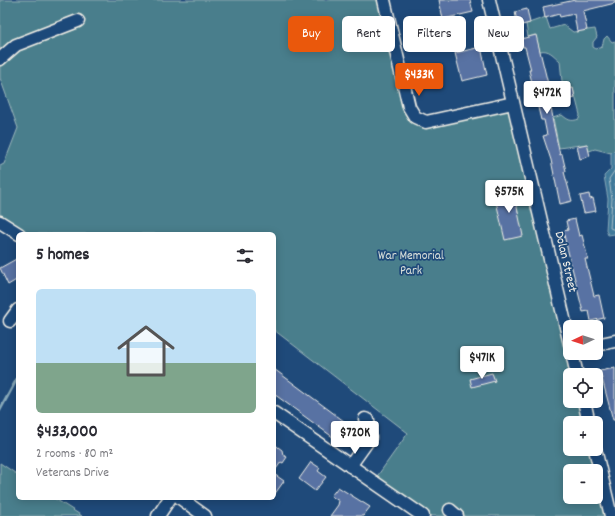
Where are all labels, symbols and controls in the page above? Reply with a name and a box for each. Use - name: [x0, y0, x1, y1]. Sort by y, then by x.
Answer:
- chip: Buy: [288, 16, 334, 52]
- chip: Rent: [342, 16, 395, 52]
- chip: Filters: [403, 16, 466, 52]
- chip: New: [474, 16, 524, 52]
- pin: $433K: [391, 63, 447, 97]
- text: $433K: [404, 66, 434, 85]
- pin: $472K: [519, 81, 575, 115]
- text: $472K: [533, 84, 561, 103]
- pin: $575K: [481, 180, 537, 214]
- text: $575K: [494, 183, 524, 202]
- street label: Dolan Street: [549, 230, 581, 295]
- text: 5 homes: [36, 244, 89, 268]
- icon: filters: [234, 245, 256, 267]
- park label: War Memorial Park: [378, 247, 444, 281]
- icon: home: [110, 315, 182, 387]
- north arrow: [563, 320, 603, 360]
- map controls: [563, 320, 603, 504]
- pin: $471K: [454, 346, 510, 380]
- text: $471K: [469, 349, 495, 368]
- button: locate: [563, 368, 603, 408]
- button: +: [563, 416, 603, 456]
- text: $433,000: [36, 421, 98, 445]
- pin: $720K: [327, 421, 383, 455]
- text: $720K: [340, 424, 370, 443]
- text: 2 rooms · 80 m²: [36, 445, 113, 464]
- text: Veterans Drive: [36, 464, 109, 483]
- button: −: [563, 464, 603, 504]

